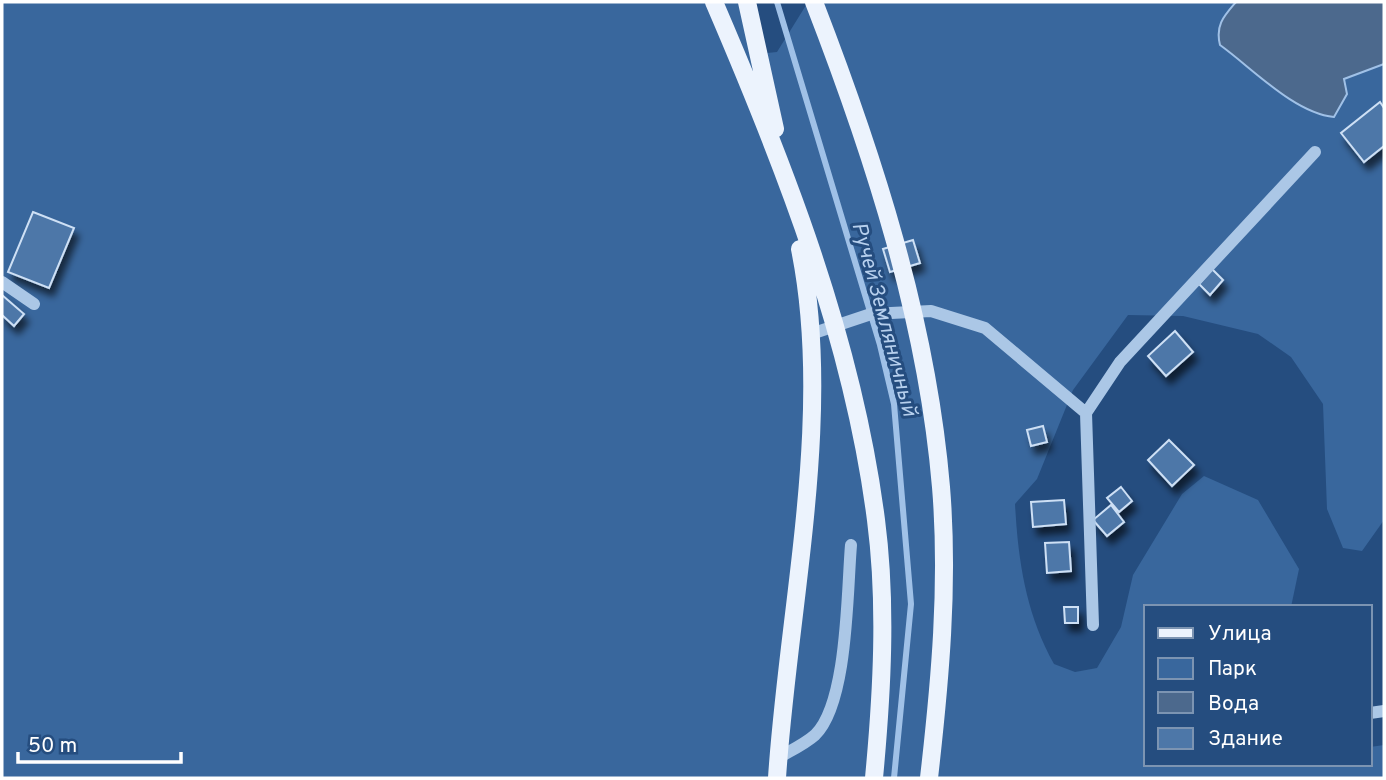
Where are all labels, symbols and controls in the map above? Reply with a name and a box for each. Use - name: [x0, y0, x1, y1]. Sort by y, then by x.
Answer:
- water label: Ручей Земляничный: [845, 219, 923, 420]
- legend: [1144, 605, 1372, 766]
- text: Улица: [1208, 621, 1272, 648]
- text: Парк: [1208, 656, 1257, 683]
- text: Вода: [1208, 691, 1259, 718]
- scale bar: [18, 720, 180, 764]
- text: Здание: [1208, 726, 1283, 753]
- text: 50 m: [28, 733, 77, 760]

